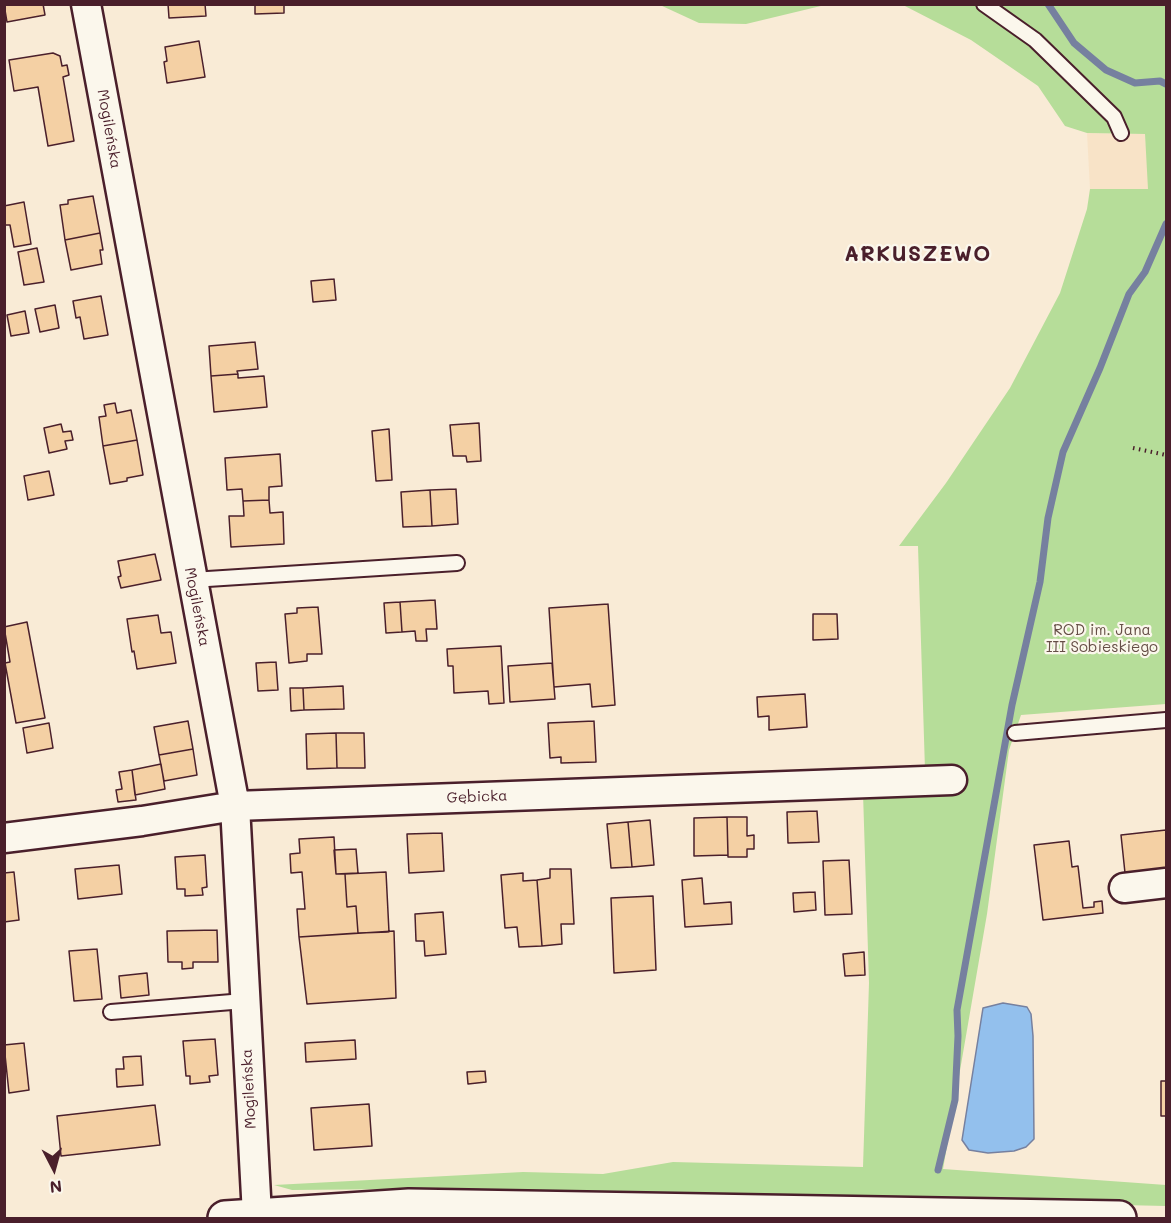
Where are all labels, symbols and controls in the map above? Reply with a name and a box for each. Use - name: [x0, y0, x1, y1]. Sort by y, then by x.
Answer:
- street label: Mogileńska: [93, 88, 125, 170]
- district label: ARKUSZEWO: [844, 242, 992, 268]
- street label: Mogileńska: [181, 566, 213, 648]
- park label: ROD im. Jana III Sobieskiego: [1046, 621, 1158, 656]
- street label: Gębicka: [446, 787, 508, 807]
- street label: Mogileńska: [238, 1049, 260, 1129]
- north arrow: [24, 1139, 84, 1199]
- text: N: [49, 1176, 63, 1198]

